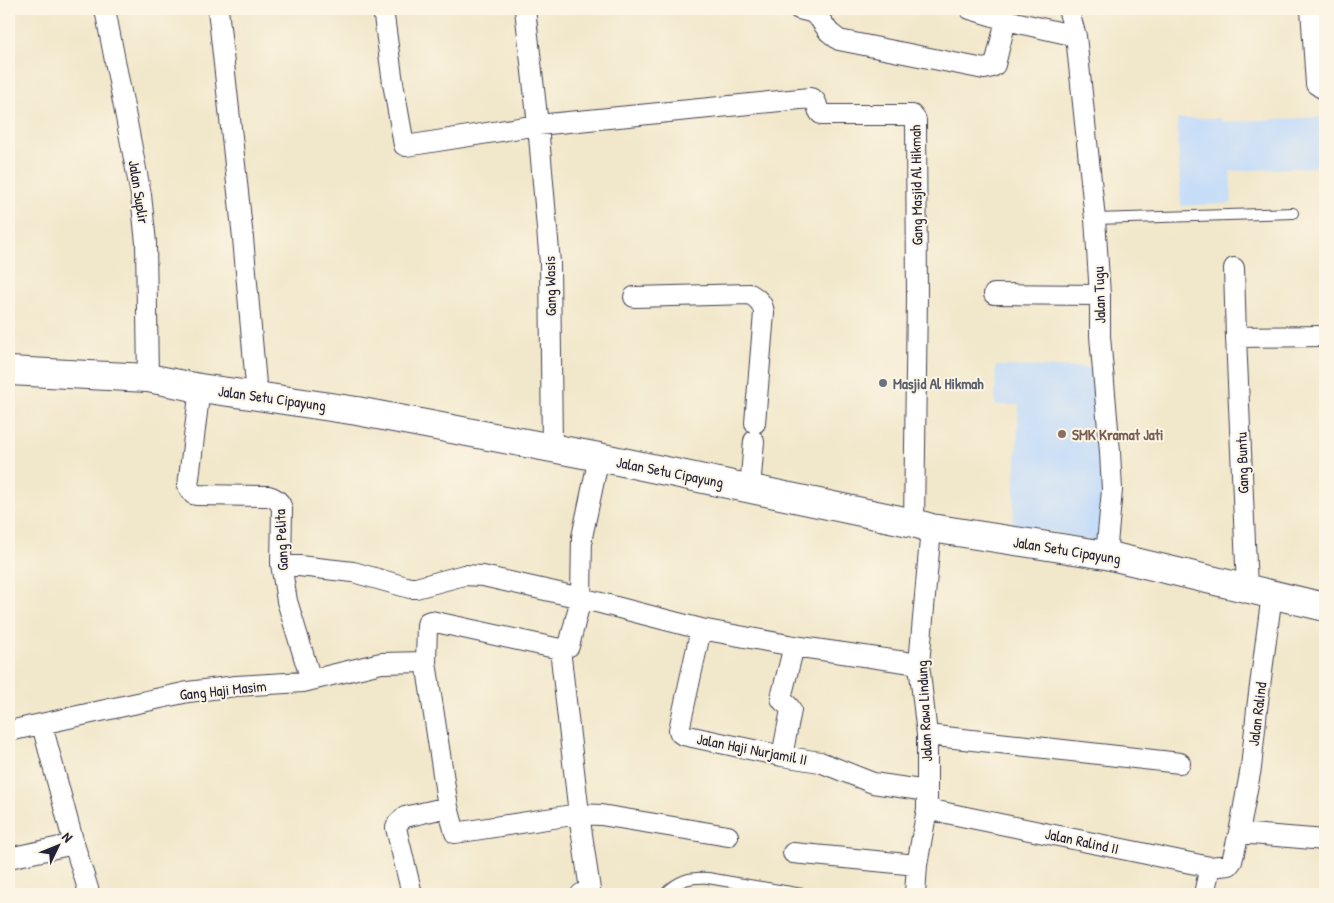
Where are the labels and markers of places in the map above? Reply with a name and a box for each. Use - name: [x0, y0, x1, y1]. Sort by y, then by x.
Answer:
- place label: Masjid Al Hikmah: [893, 373, 984, 394]
- marker: Masjid Al Hikmah: [877, 377, 889, 389]
- place label: SMK Kramat Jati: [1072, 424, 1163, 445]
- marker: SMK Kramat Jati: [1056, 428, 1068, 440]

